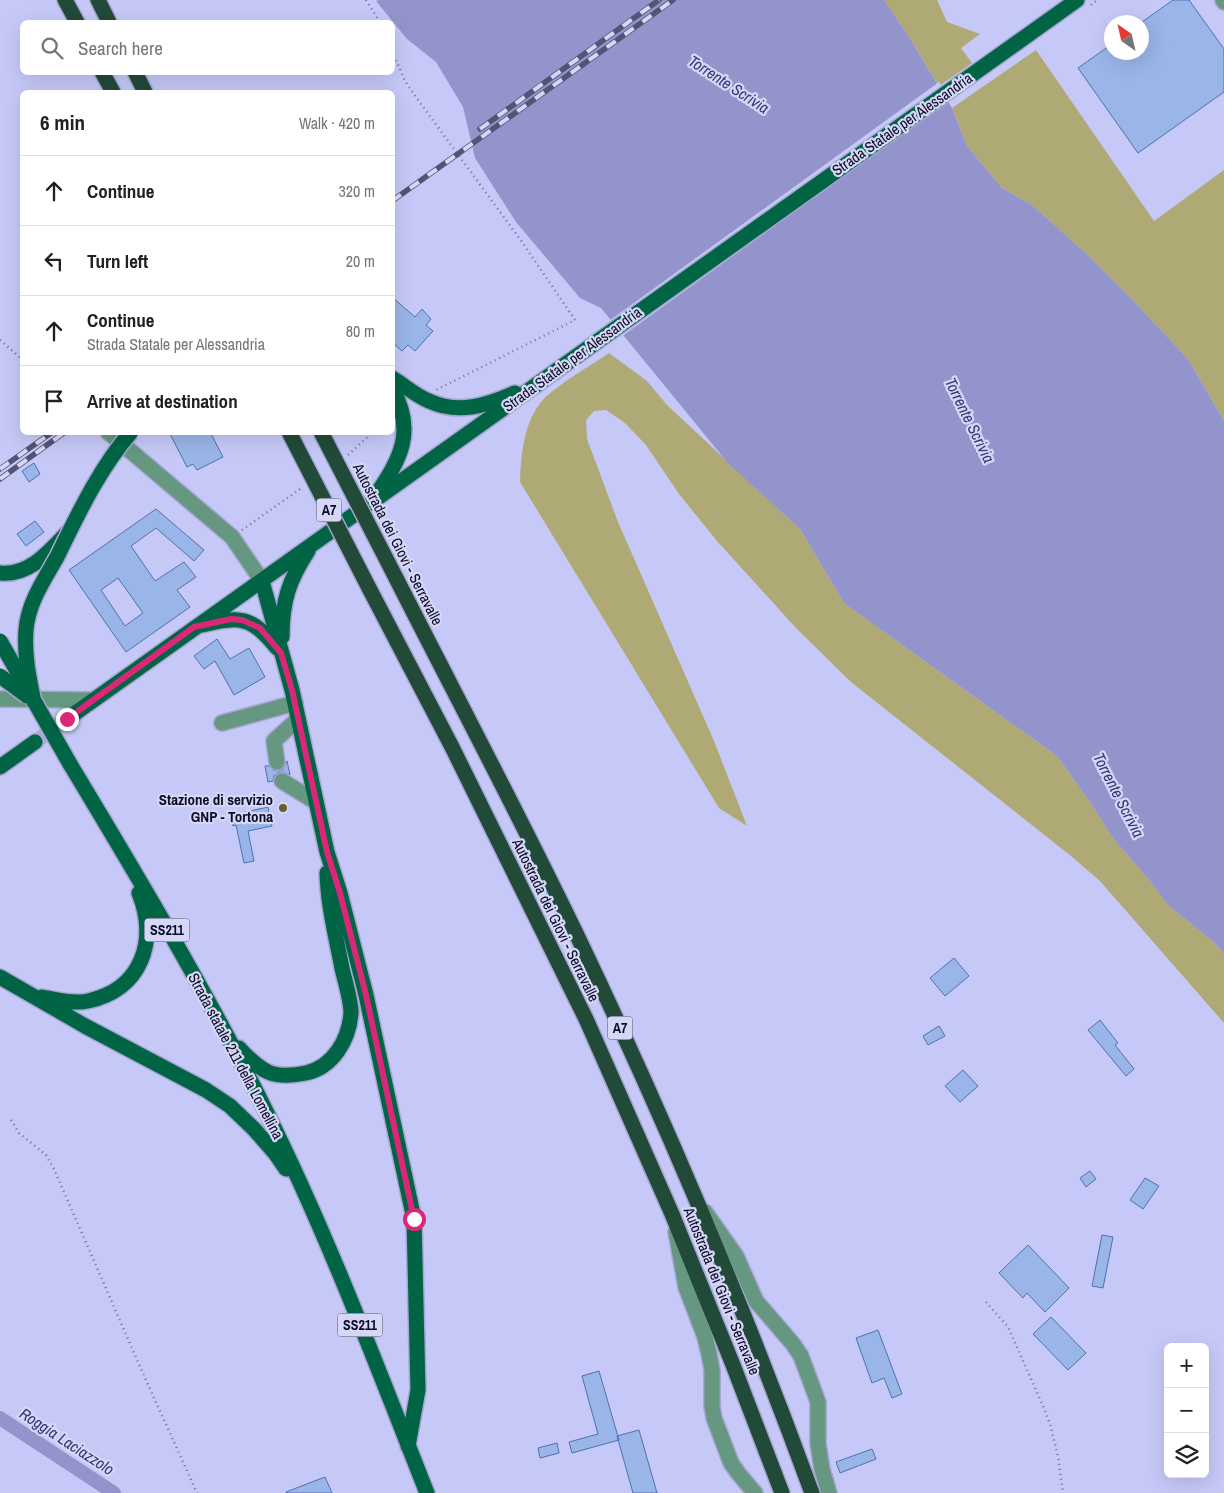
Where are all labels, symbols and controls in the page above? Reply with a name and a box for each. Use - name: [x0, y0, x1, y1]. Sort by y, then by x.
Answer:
- north arrow: [1104, 15, 1149, 60]
- search box: [20, 20, 395, 75]
- icon: search: [38, 34, 66, 62]
- text: Search here: [78, 35, 163, 61]
- water label: Torrente Scrivia: [684, 50, 774, 118]
- street label: Strada Statale per Alessandria: [828, 67, 976, 180]
- text: 6 min: [40, 108, 85, 137]
- text: Walk · 420 m: [299, 112, 375, 134]
- icon: ahead: [40, 177, 68, 205]
- text: Continue: [87, 178, 155, 204]
- text: 320 m: [339, 180, 375, 202]
- icon: left: [40, 247, 68, 275]
- text: Turn left: [87, 248, 148, 274]
- text: 20 m: [346, 250, 375, 272]
- street label: Strada Statale per Alessandria: [498, 301, 646, 417]
- text: Continue: [87, 307, 155, 333]
- icon: ahead: [40, 317, 68, 345]
- text: 80 m: [346, 320, 375, 342]
- text: Strada Statale per Alessandria: [87, 333, 265, 355]
- water label: Torrente Scrivia: [940, 374, 1000, 466]
- icon: arrive: [40, 387, 68, 415]
- text: Arrive at destination: [87, 388, 238, 414]
- street label: Autostrada dei Giovi - Serravalle: [348, 459, 448, 629]
- road number: A7: [316, 498, 342, 522]
- route end: [56, 708, 79, 731]
- water label: Torrente Scrivia: [1088, 749, 1150, 841]
- place label: Stazione di servizio GNP - Tortona: [159, 789, 273, 827]
- marker: Stazione di servizio GNP - Tortona: [277, 802, 289, 814]
- street label: Autostrada dei Giovi - Serravalle: [507, 834, 605, 1005]
- road number: SS211: [144, 918, 190, 942]
- street label: Strada statale 211 della Lomellina: [183, 969, 289, 1143]
- road number: A7: [608, 1016, 632, 1040]
- street label: Autostrada dei Giovi - Serravalle: [678, 1203, 765, 1378]
- route start: [403, 1208, 426, 1231]
- road number: SS211: [338, 1314, 382, 1336]
- map controls: [1164, 1343, 1209, 1478]
- button: +: [1164, 1343, 1209, 1388]
- button: −: [1164, 1388, 1209, 1433]
- water label: Roggia Laciazzolo: [15, 1402, 119, 1480]
- button: layers: [1164, 1433, 1209, 1478]

